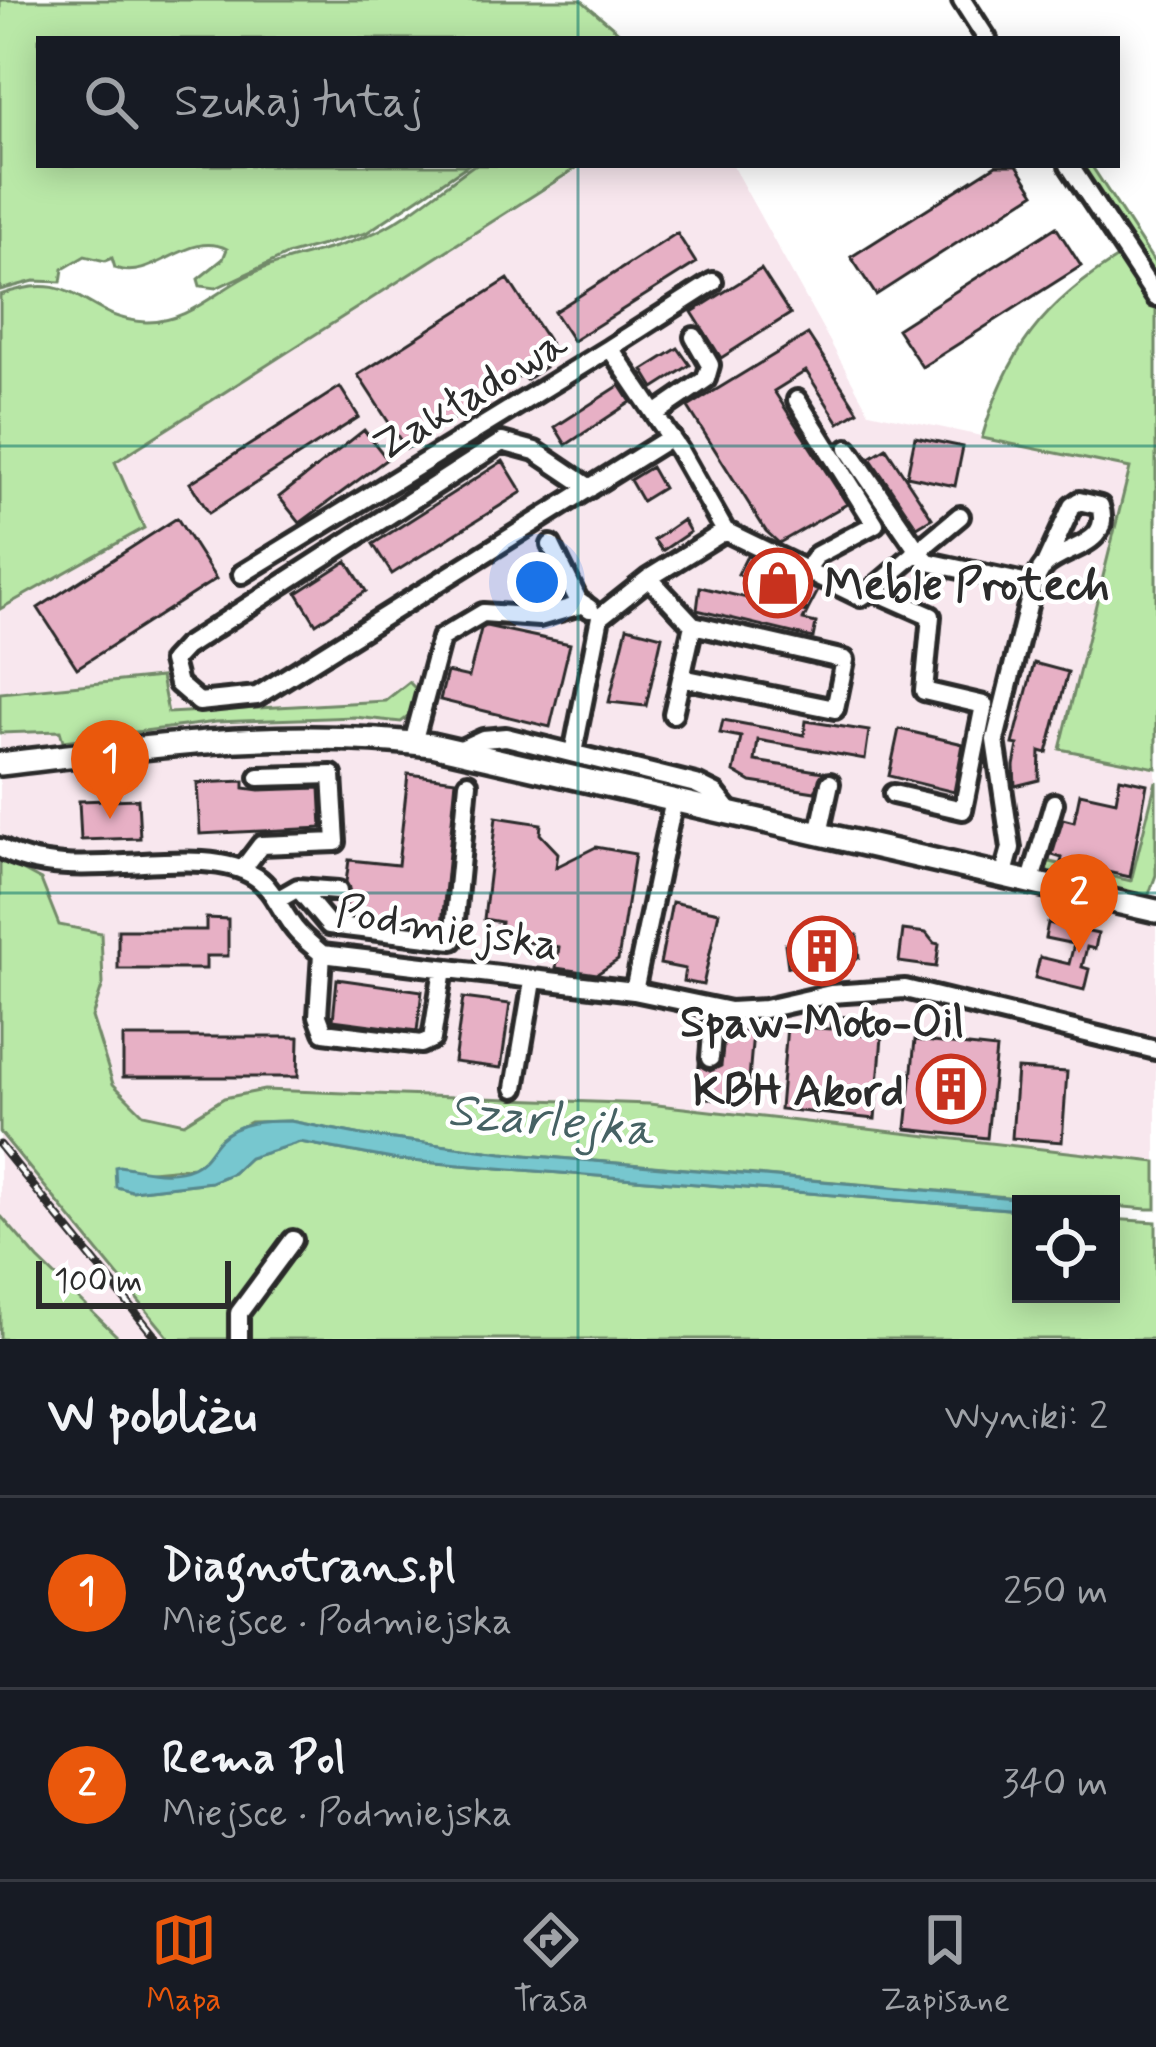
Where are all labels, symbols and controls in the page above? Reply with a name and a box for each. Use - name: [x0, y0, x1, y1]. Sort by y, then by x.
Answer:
- search box: [36, 36, 1120, 168]
- icon: search: [78, 69, 144, 135]
- text: Szukaj tutaj: [174, 73, 423, 132]
- street label: Zakładowa: [363, 315, 579, 477]
- shop icon: Meble Protech: [743, 548, 813, 618]
- your location: [507, 552, 567, 612]
- place label: Meble Protech: [824, 557, 1110, 616]
- pin: 1: [71, 720, 149, 819]
- pin: 2: [1040, 854, 1118, 953]
- street label: Podmiejska: [332, 883, 563, 976]
- building icon: Spaw-Moto-Oil: [787, 916, 857, 986]
- place label: Spaw-Moto-Oil: [680, 994, 964, 1053]
- building icon: KBH Akord: [916, 1054, 986, 1124]
- place label: KBH Akord: [693, 1063, 904, 1122]
- water label: Szarlejka: [445, 1079, 659, 1164]
- map controls: [1012, 1195, 1120, 1303]
- button: locate: [1012, 1195, 1120, 1303]
- scale bar: [36, 1255, 231, 1308]
- text: 100 m: [54, 1260, 143, 1304]
- text: W pobliżu: [48, 1384, 256, 1450]
- text: Wyniki: 2: [945, 1392, 1108, 1443]
- text: Diagnotrans.pl: [162, 1538, 456, 1597]
- text: 1: [78, 1567, 96, 1618]
- text: 250 m: [1003, 1567, 1108, 1618]
- text: Miejsce · Podmiejska: [162, 1597, 512, 1648]
- text: Rema Pol: [162, 1730, 345, 1789]
- text: 2: [77, 1759, 97, 1810]
- text: 340 m: [1002, 1759, 1108, 1810]
- text: Miejsce · Podmiejska: [162, 1789, 512, 1840]
- tab: Mapa: [146, 1907, 221, 2023]
- tab: Trasa: [514, 1907, 588, 2023]
- tab: Zapisane: [880, 1907, 1010, 2023]

